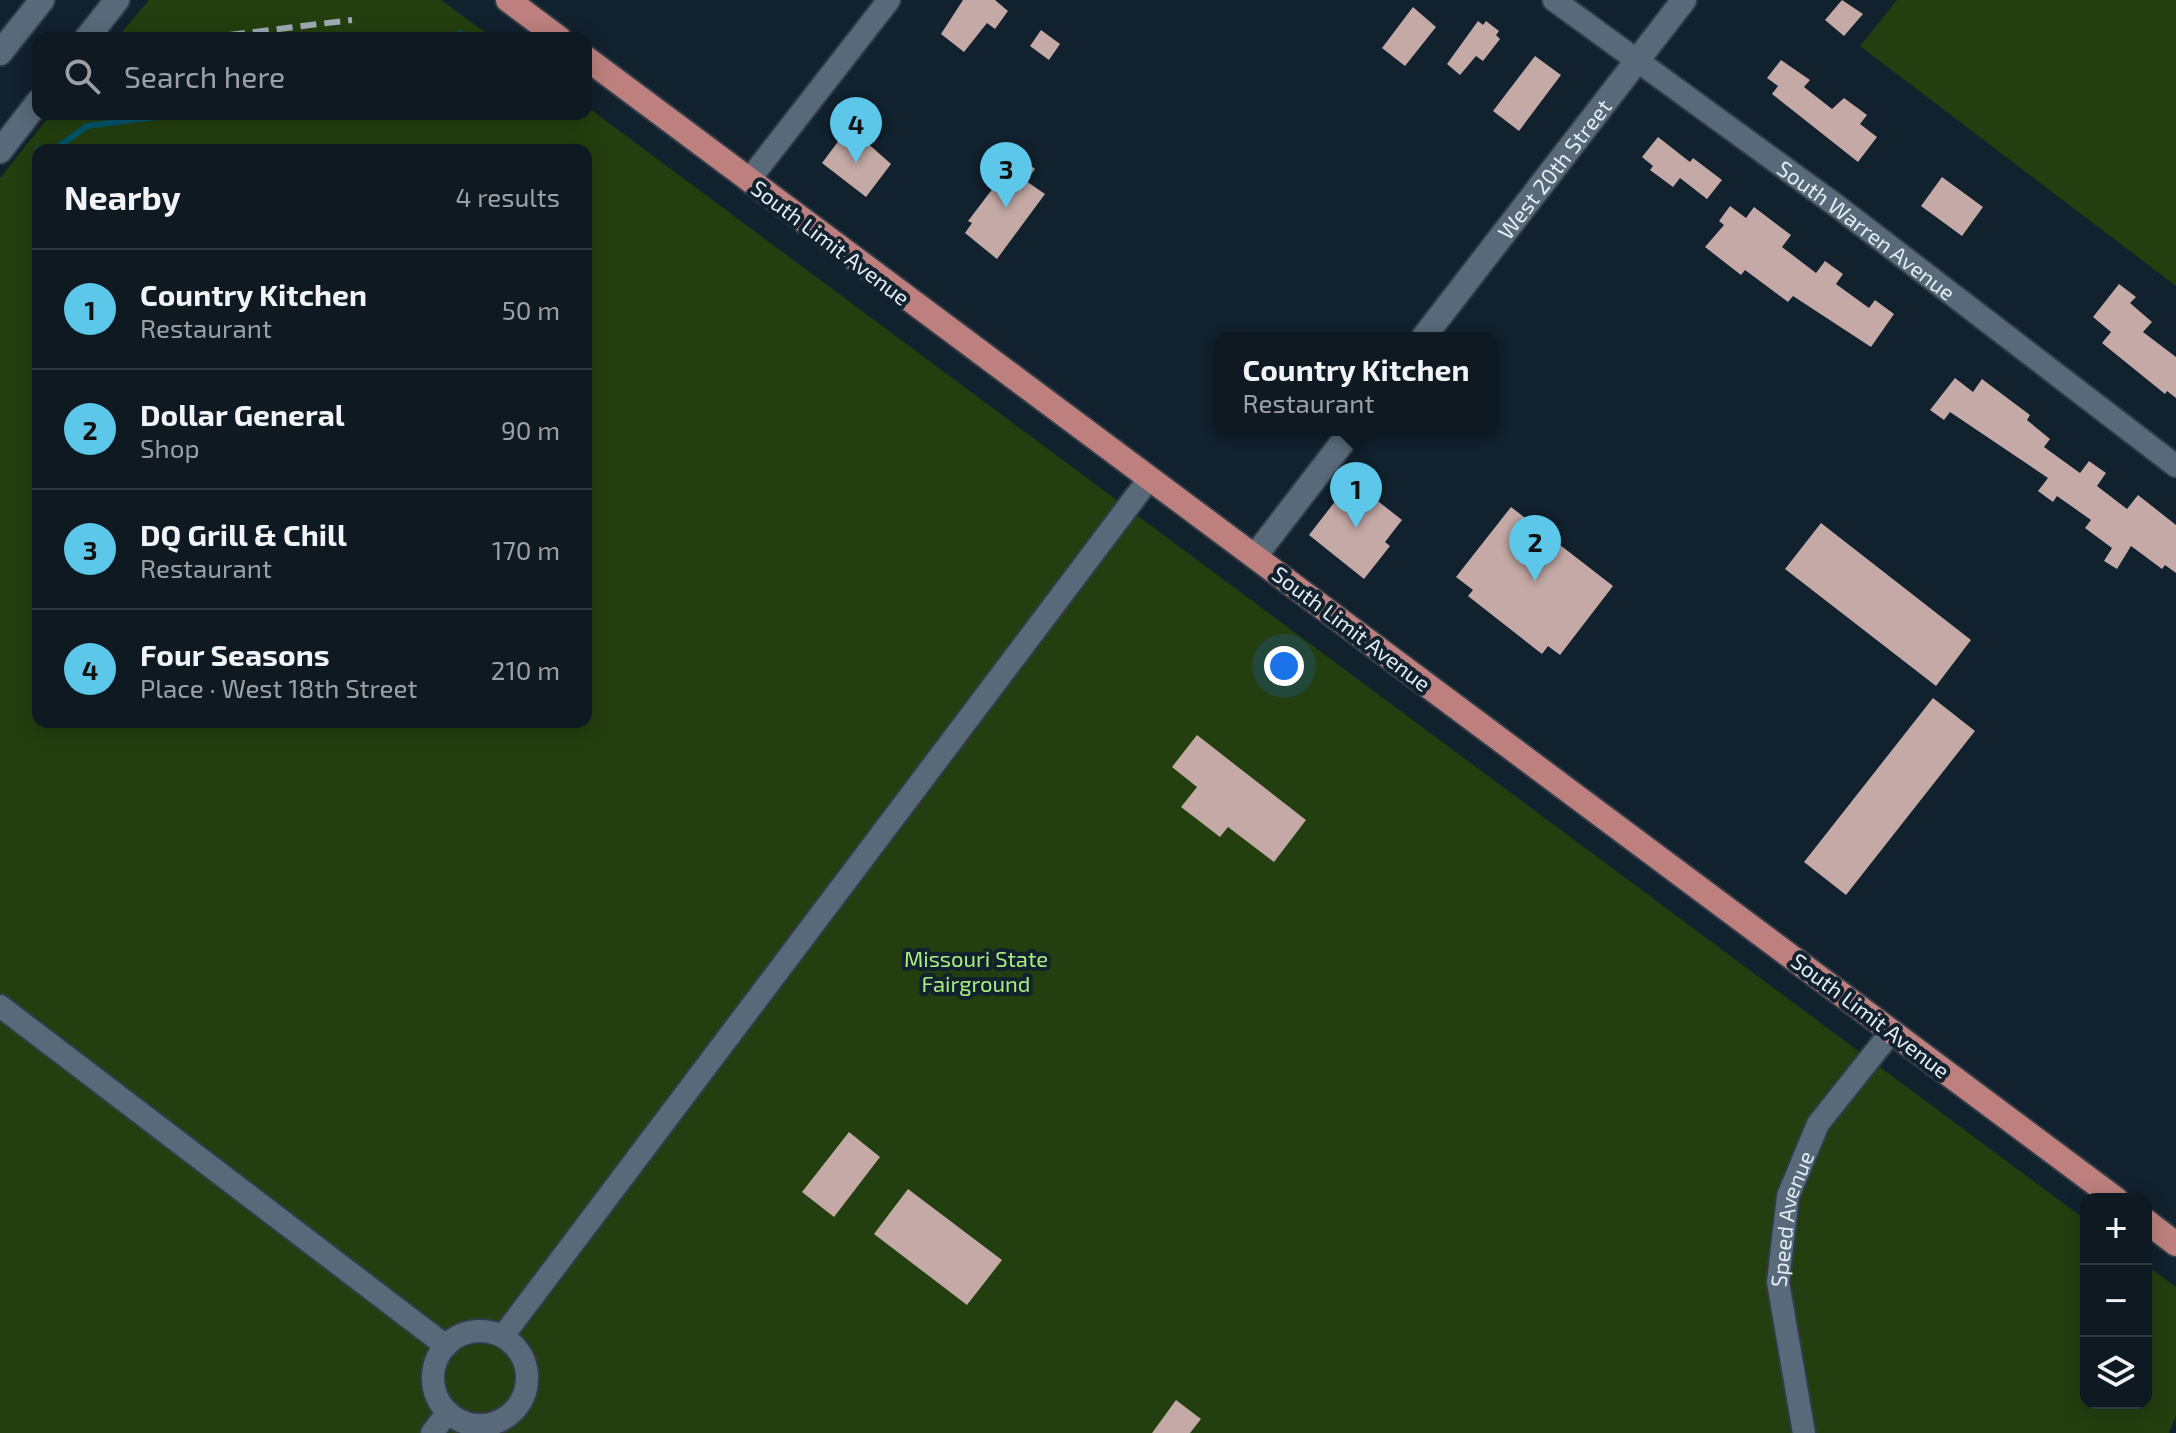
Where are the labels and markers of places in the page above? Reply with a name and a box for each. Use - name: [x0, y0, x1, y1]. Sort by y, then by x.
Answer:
- pin: 4: [830, 97, 882, 163]
- pin: 3: [980, 142, 1032, 208]
- pin: 1: [1330, 462, 1382, 528]
- pin: 2: [1509, 515, 1561, 581]

